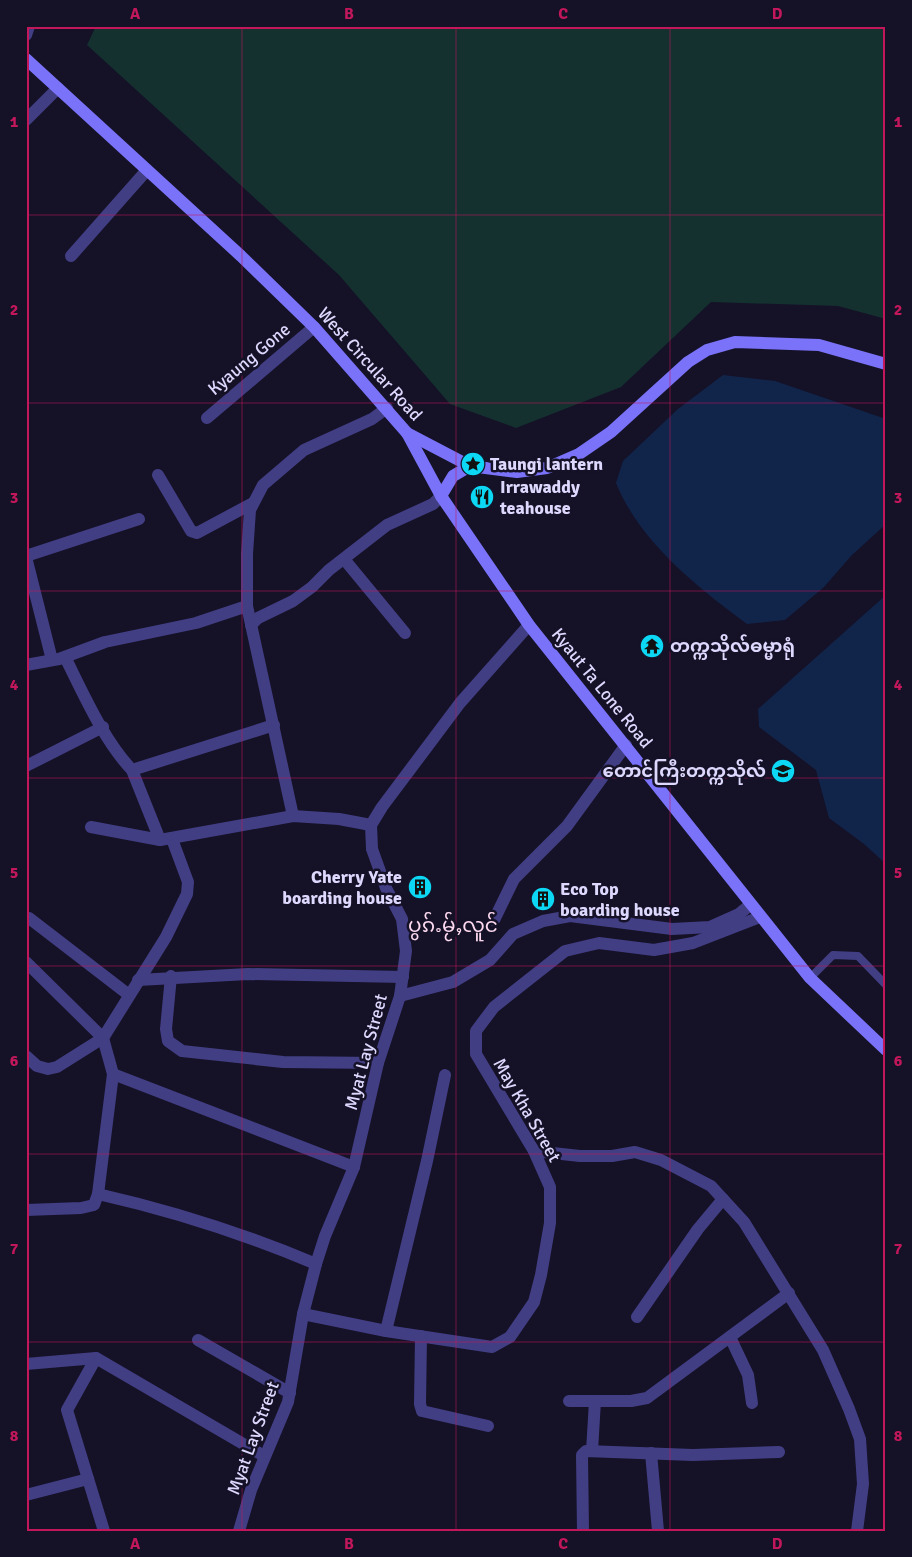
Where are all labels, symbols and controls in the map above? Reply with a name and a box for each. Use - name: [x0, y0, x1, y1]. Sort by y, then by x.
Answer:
- text: A: [130, 4, 141, 24]
- text: B: [344, 4, 354, 24]
- text: C: [558, 4, 568, 24]
- text: D: [772, 4, 783, 24]
- text: 1: [10, 112, 19, 132]
- text: 1: [894, 112, 903, 132]
- text: 2: [10, 300, 18, 320]
- text: 2: [894, 300, 902, 320]
- street label: West Circular Road: [313, 303, 427, 425]
- street label: Kyaung Gone: [203, 318, 295, 400]
- place icon: Taungi lantern: [460, 451, 486, 477]
- place label: Taungi lantern: [490, 453, 603, 475]
- place label: Irrawaddy teahouse: [499, 476, 580, 519]
- restaurant icon: Irrawaddy teahouse: [469, 484, 495, 510]
- text: 3: [10, 488, 18, 508]
- text: 3: [894, 488, 902, 508]
- street label: Kyaut Ta Lone Road: [547, 624, 657, 752]
- temple icon: တက္ကသိုလ်ဓမ္မာရုံ: [639, 633, 665, 659]
- place label: တက္ကသိုလ်ဓမ္မာရုံ: [670, 634, 795, 660]
- text: 4: [10, 675, 19, 695]
- text: 4: [894, 675, 903, 695]
- school or university icon: တောင်ကြီးတက္ကသိုလ်: [770, 758, 796, 784]
- place label: တောင်ကြီးတက္ကသိုလ်: [603, 759, 766, 785]
- text: 5: [10, 863, 18, 883]
- text: 5: [894, 863, 902, 883]
- place label: Cherry Yate boarding house: [282, 866, 402, 909]
- building icon: Cherry Yate boarding house: [407, 874, 433, 900]
- place label: Eco Top boarding house: [560, 878, 680, 921]
- building icon: Eco Top boarding house: [530, 886, 556, 912]
- district label: ပွၵ်ႉမႂ်ႇလူင်: [408, 911, 498, 942]
- street label: Myat Lay Street: [340, 992, 392, 1112]
- text: 6: [10, 1051, 19, 1071]
- text: 6: [894, 1051, 903, 1071]
- street label: May Kha Street: [488, 1054, 566, 1166]
- text: 7: [10, 1239, 19, 1259]
- text: 7: [894, 1239, 903, 1259]
- street label: Myat Lay Street: [222, 1378, 284, 1498]
- text: 8: [10, 1426, 19, 1446]
- text: 8: [894, 1426, 903, 1446]
- text: A: [130, 1534, 141, 1554]
- text: B: [344, 1534, 354, 1554]
- text: C: [558, 1534, 568, 1554]
- text: D: [772, 1534, 783, 1554]

